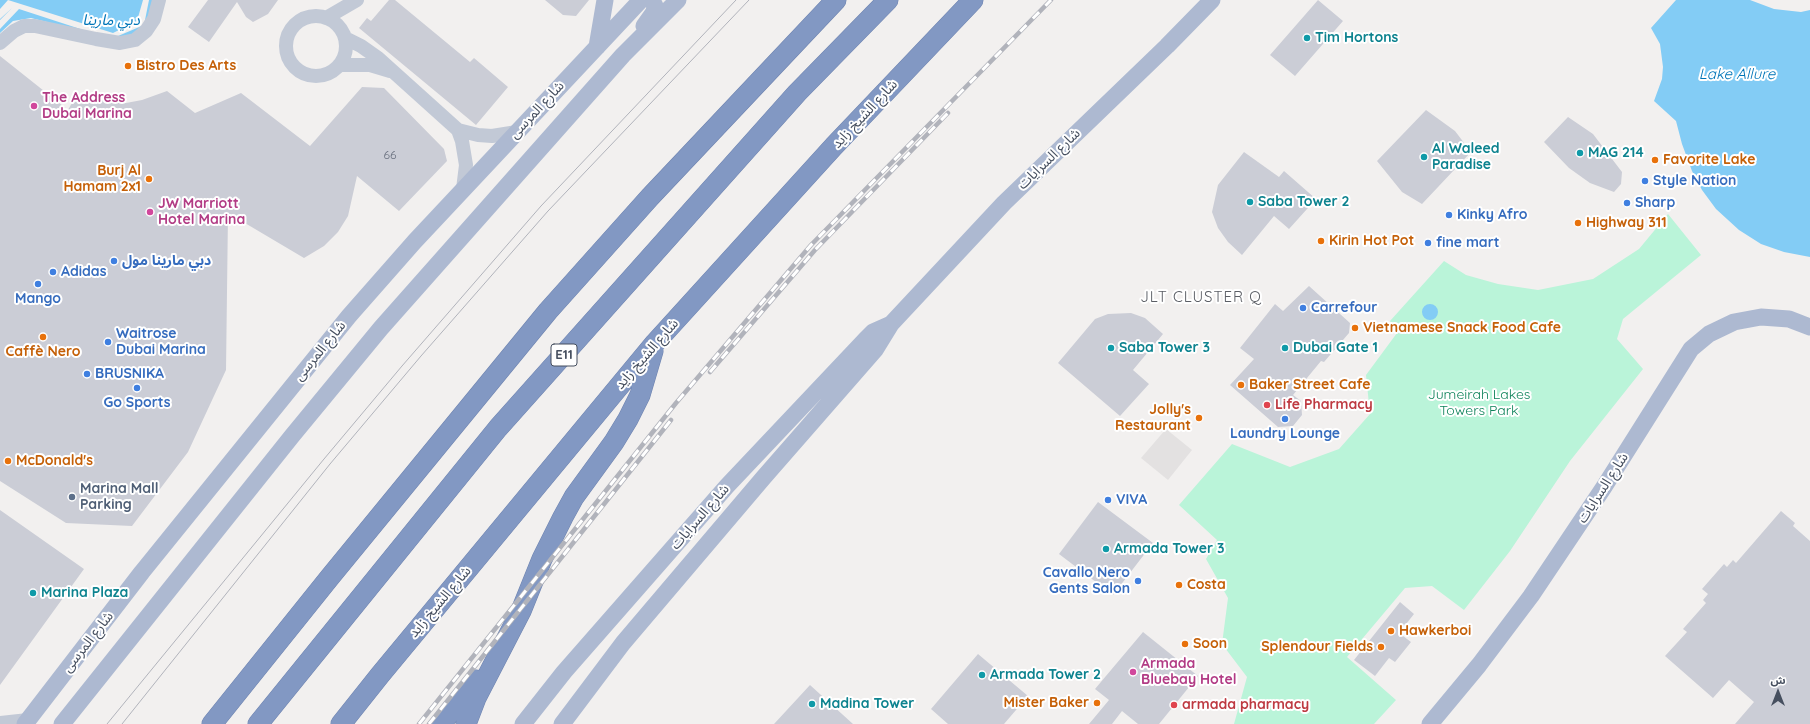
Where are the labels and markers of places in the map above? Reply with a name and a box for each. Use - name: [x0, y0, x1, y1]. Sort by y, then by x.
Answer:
- place label: Tim Hortons: [1315, 30, 1398, 46]
- marker: Tim Hortons: [1302, 33, 1312, 43]
- place label: Bistro Des Arts: [136, 58, 236, 74]
- marker: Bistro Des Arts: [123, 61, 133, 71]
- place label: The Address Dubai Marina: [42, 90, 132, 122]
- marker: The Address Dubai Marina: [29, 101, 39, 111]
- place label: Al Waleed Paradise: [1432, 141, 1499, 174]
- place label: MAG 214: [1588, 145, 1644, 161]
- marker: MAG 214: [1575, 148, 1585, 158]
- marker: Al Waleed Paradise: [1419, 152, 1429, 162]
- place label: Favorite Lake: [1663, 152, 1756, 168]
- marker: Favorite Lake: [1650, 155, 1660, 165]
- place label: Burj Al Hamam 2x1: [63, 163, 141, 196]
- place label: Style Nation: [1653, 173, 1736, 189]
- marker: Burj Al Hamam 2x1: [144, 174, 154, 184]
- marker: Style Nation: [1640, 176, 1650, 186]
- place label: Saba Tower 2: [1258, 194, 1349, 210]
- place label: Sharp: [1635, 195, 1675, 211]
- place label: JW Marriott Hotel Marina: [158, 196, 245, 228]
- marker: Saba Tower 2: [1245, 197, 1255, 207]
- marker: Sharp: [1622, 198, 1632, 208]
- marker: JW Marriott Hotel Marina: [145, 207, 155, 217]
- place label: Kinky Afro: [1457, 207, 1527, 223]
- marker: Kinky Afro: [1444, 210, 1454, 220]
- place label: Highway 311: [1586, 215, 1667, 231]
- marker: Highway 311: [1573, 218, 1583, 228]
- place label: Kirin Hot Pot: [1329, 233, 1414, 249]
- place label: fine mart: [1436, 235, 1499, 251]
- marker: Kirin Hot Pot: [1316, 236, 1326, 246]
- marker: fine mart: [1423, 238, 1433, 248]
- place label: دبي مارينا مول: [122, 253, 211, 269]
- marker: دبي مارينا مول: [109, 256, 119, 266]
- place label: Adidas: [61, 264, 106, 280]
- marker: Adidas: [48, 267, 58, 277]
- marker: Mango: [33, 279, 43, 289]
- place label: Mango: [15, 291, 61, 307]
- place label: Carrefour: [1311, 300, 1377, 316]
- marker: Carrefour: [1298, 303, 1308, 313]
- place label: Vietnamese Snack Food Cafe: [1363, 320, 1561, 336]
- marker: Vietnamese Snack Food Cafe: [1350, 323, 1360, 333]
- place label: Waitrose Dubai Marina: [116, 326, 206, 358]
- marker: Caffè Nero: [38, 332, 48, 342]
- marker: Waitrose Dubai Marina: [103, 337, 113, 347]
- place label: Saba Tower 3: [1119, 340, 1210, 356]
- place label: Dubai Gate 1: [1293, 340, 1378, 356]
- marker: Saba Tower 3: [1106, 343, 1116, 353]
- marker: Dubai Gate 1: [1280, 343, 1290, 353]
- place label: Caffè Nero: [5, 344, 81, 360]
- place label: BRUSNIKA: [95, 366, 164, 382]
- marker: BRUSNIKA: [82, 369, 92, 379]
- place label: Baker Street Cafe: [1249, 377, 1370, 393]
- marker: Baker Street Cafe: [1236, 380, 1246, 390]
- marker: Go Sports: [132, 383, 142, 393]
- place label: Go Sports: [103, 395, 171, 411]
- place label: Life Pharmacy: [1275, 397, 1373, 413]
- marker: Life Pharmacy: [1262, 400, 1272, 410]
- place label: Jolly's Restaurant: [1115, 402, 1191, 434]
- marker: Jolly's Restaurant: [1194, 413, 1204, 423]
- marker: Laundry Lounge: [1280, 414, 1290, 424]
- place label: Laundry Lounge: [1230, 426, 1340, 442]
- place label: McDonald's: [16, 453, 93, 469]
- marker: McDonald's: [3, 456, 13, 466]
- place label: Marina Mall Parking: [80, 481, 159, 514]
- marker: Marina Mall Parking: [67, 492, 77, 502]
- place label: VIVA: [1116, 492, 1147, 508]
- marker: VIVA: [1103, 495, 1113, 505]
- place label: Armada Tower 3: [1114, 541, 1225, 557]
- marker: Armada Tower 3: [1101, 544, 1111, 554]
- place label: Cavallo Nero Gents Salon: [1043, 565, 1130, 598]
- marker: Cavallo Nero Gents Salon: [1133, 576, 1143, 586]
- place label: Costa: [1187, 577, 1226, 593]
- marker: Costa: [1174, 580, 1184, 590]
- place label: Marina Plaza: [41, 585, 128, 601]
- marker: Marina Plaza: [28, 588, 38, 598]
- place label: Hawkerboi: [1399, 623, 1471, 639]
- marker: Hawkerboi: [1386, 626, 1396, 636]
- place label: Soon: [1193, 636, 1227, 652]
- marker: Soon: [1180, 639, 1190, 649]
- place label: Splendour Fields: [1261, 639, 1373, 655]
- marker: Splendour Fields: [1376, 642, 1386, 652]
- place label: Armada Bluebay Hotel: [1141, 656, 1237, 688]
- place label: Armada Tower 2: [990, 667, 1101, 683]
- marker: Armada Bluebay Hotel: [1128, 667, 1138, 677]
- marker: Armada Tower 2: [977, 670, 987, 680]
- place label: Mister Baker: [1004, 695, 1089, 711]
- place label: Madina Tower: [820, 696, 914, 712]
- place label: armada pharmacy: [1182, 697, 1309, 713]
- marker: Mister Baker: [1092, 698, 1102, 708]
- marker: Madina Tower: [807, 699, 817, 709]
- marker: armada pharmacy: [1169, 700, 1179, 710]

